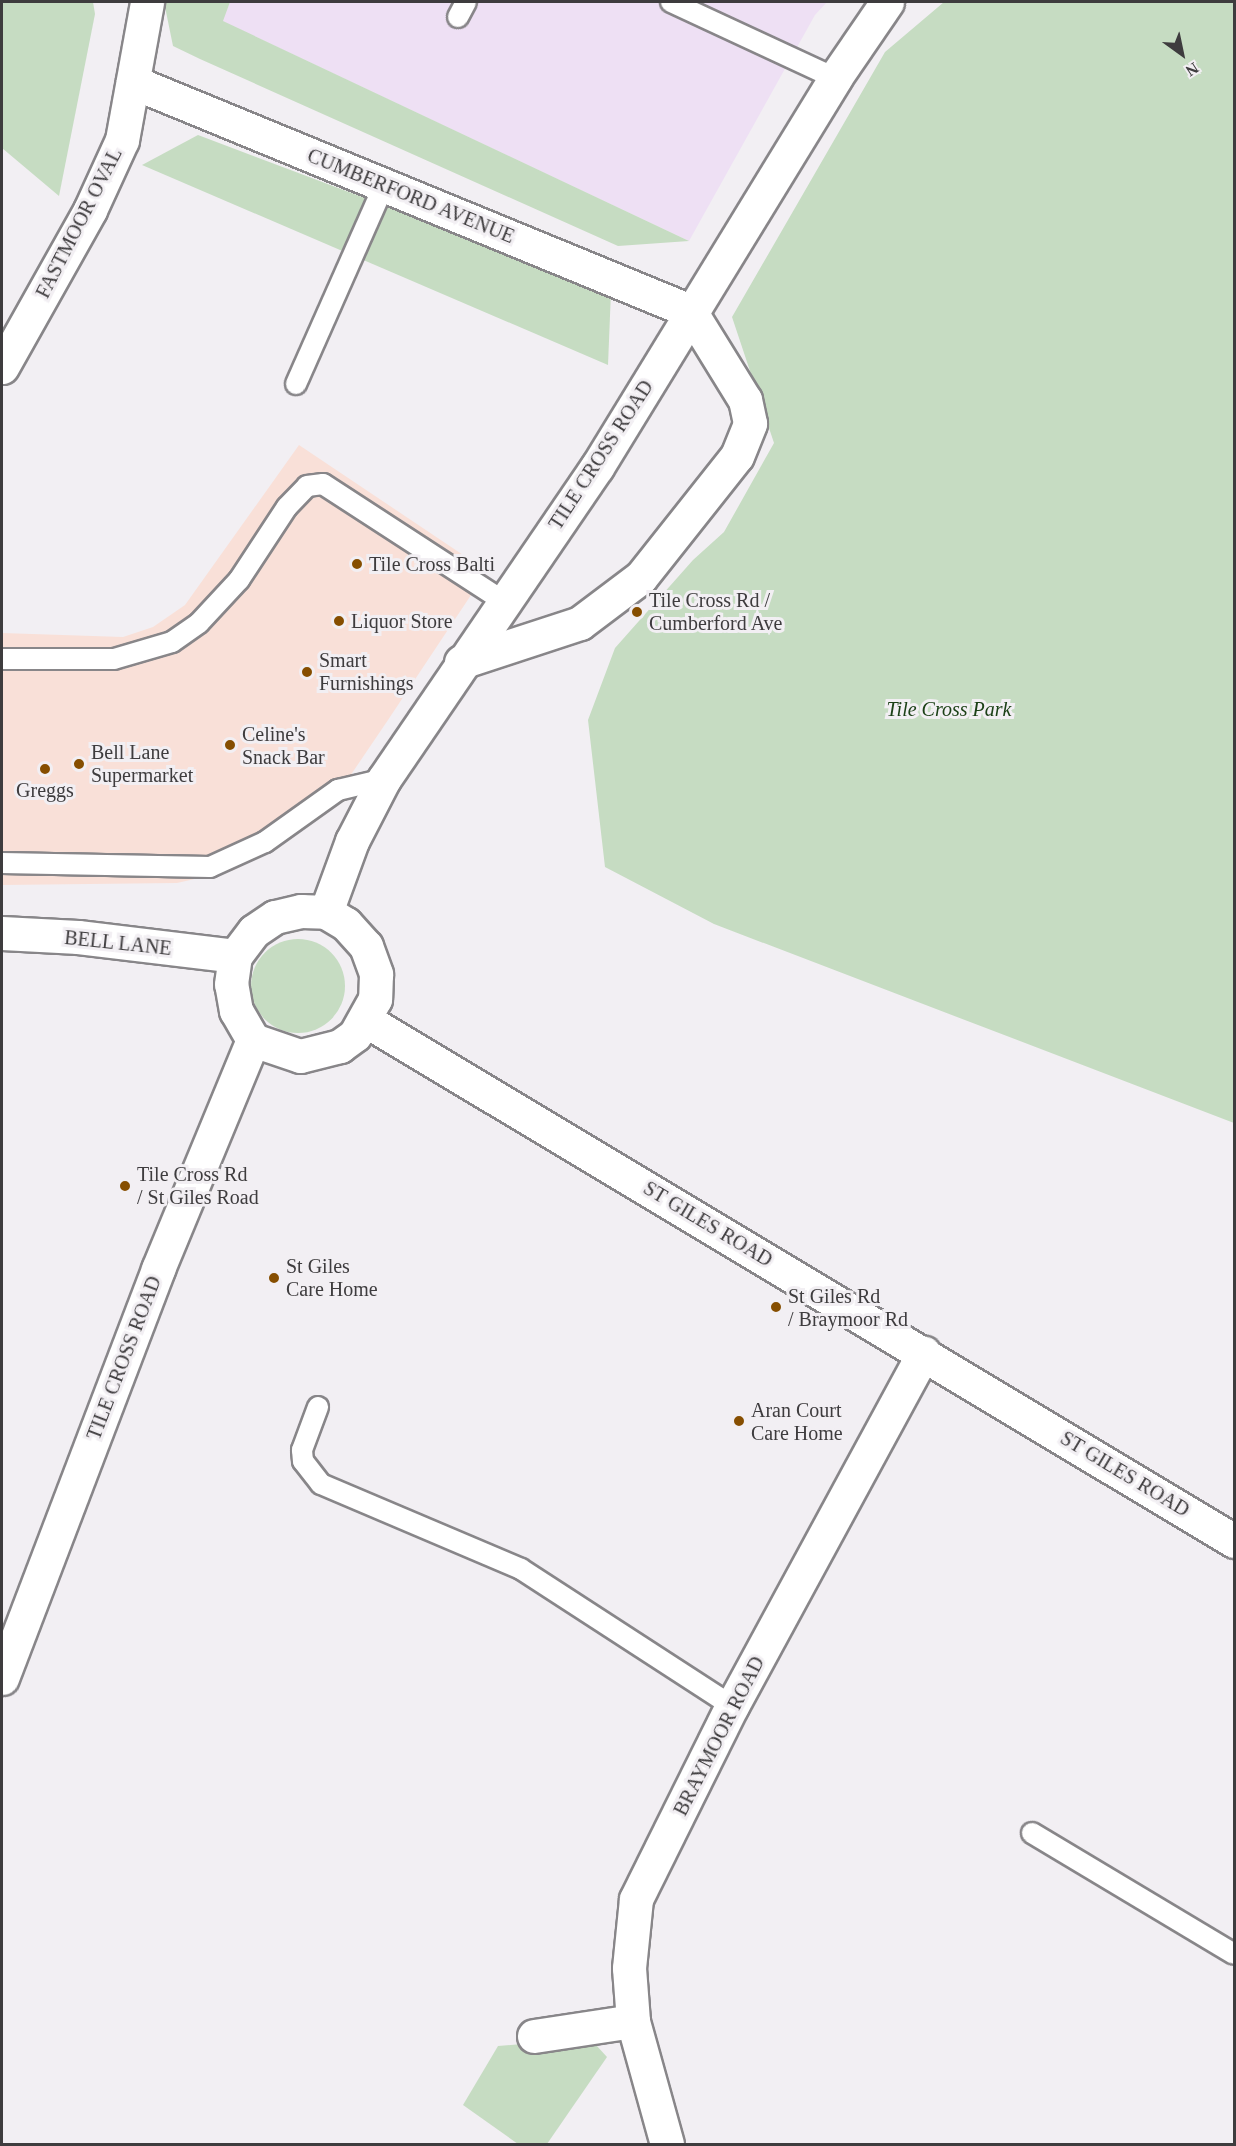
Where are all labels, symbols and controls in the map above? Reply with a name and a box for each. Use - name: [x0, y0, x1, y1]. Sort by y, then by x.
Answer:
- north arrow: [1152, 24, 1212, 84]
- text: N: [1183, 59, 1202, 80]
- street label: CUMBERFORD AVENUE: [303, 143, 519, 249]
- street label: FASTMOOR OVAL: [31, 144, 127, 302]
- street label: TILE CROSS ROAD: [544, 376, 658, 534]
- place label: Tile Cross Balti: [369, 552, 495, 576]
- marker: Tile Cross Balti: [350, 557, 364, 571]
- place label: Tile Cross Rd / Cumberford Ave: [649, 588, 784, 635]
- marker: Tile Cross Rd / Cumberford Ave: [630, 605, 644, 619]
- place label: Liquor Store: [351, 609, 453, 633]
- marker: Liquor Store: [332, 614, 346, 628]
- place label: Smart Furnishings: [319, 648, 413, 695]
- marker: Smart Furnishings: [300, 665, 314, 679]
- park label: Tile Cross Park: [887, 697, 1011, 721]
- place label: Celine's Snack Bar: [242, 722, 325, 769]
- marker: Celine's Snack Bar: [223, 738, 237, 752]
- place label: Bell Lane Supermarket: [91, 740, 193, 787]
- marker: Bell Lane Supermarket: [72, 757, 86, 771]
- marker: Greggs: [38, 762, 52, 776]
- place label: Greggs: [16, 778, 74, 802]
- street label: BELL LANE: [63, 925, 173, 961]
- place label: Tile Cross Rd / St Giles Road: [137, 1162, 259, 1209]
- street label: ST GILES ROAD: [639, 1176, 777, 1272]
- marker: Tile Cross Rd / St Giles Road: [118, 1179, 132, 1193]
- place label: St Giles Care Home: [286, 1254, 378, 1301]
- marker: St Giles Care Home: [267, 1271, 281, 1285]
- street label: TILE CROSS ROAD: [82, 1273, 166, 1443]
- place label: St Giles Rd / Braymoor Rd: [788, 1284, 908, 1331]
- marker: St Giles Rd / Braymoor Rd: [769, 1300, 783, 1314]
- place label: Aran Court Care Home: [751, 1398, 843, 1445]
- marker: Aran Court Care Home: [732, 1414, 746, 1428]
- street label: ST GILES ROAD: [1056, 1426, 1194, 1522]
- street label: BRAYMOOR ROAD: [668, 1652, 770, 1820]

